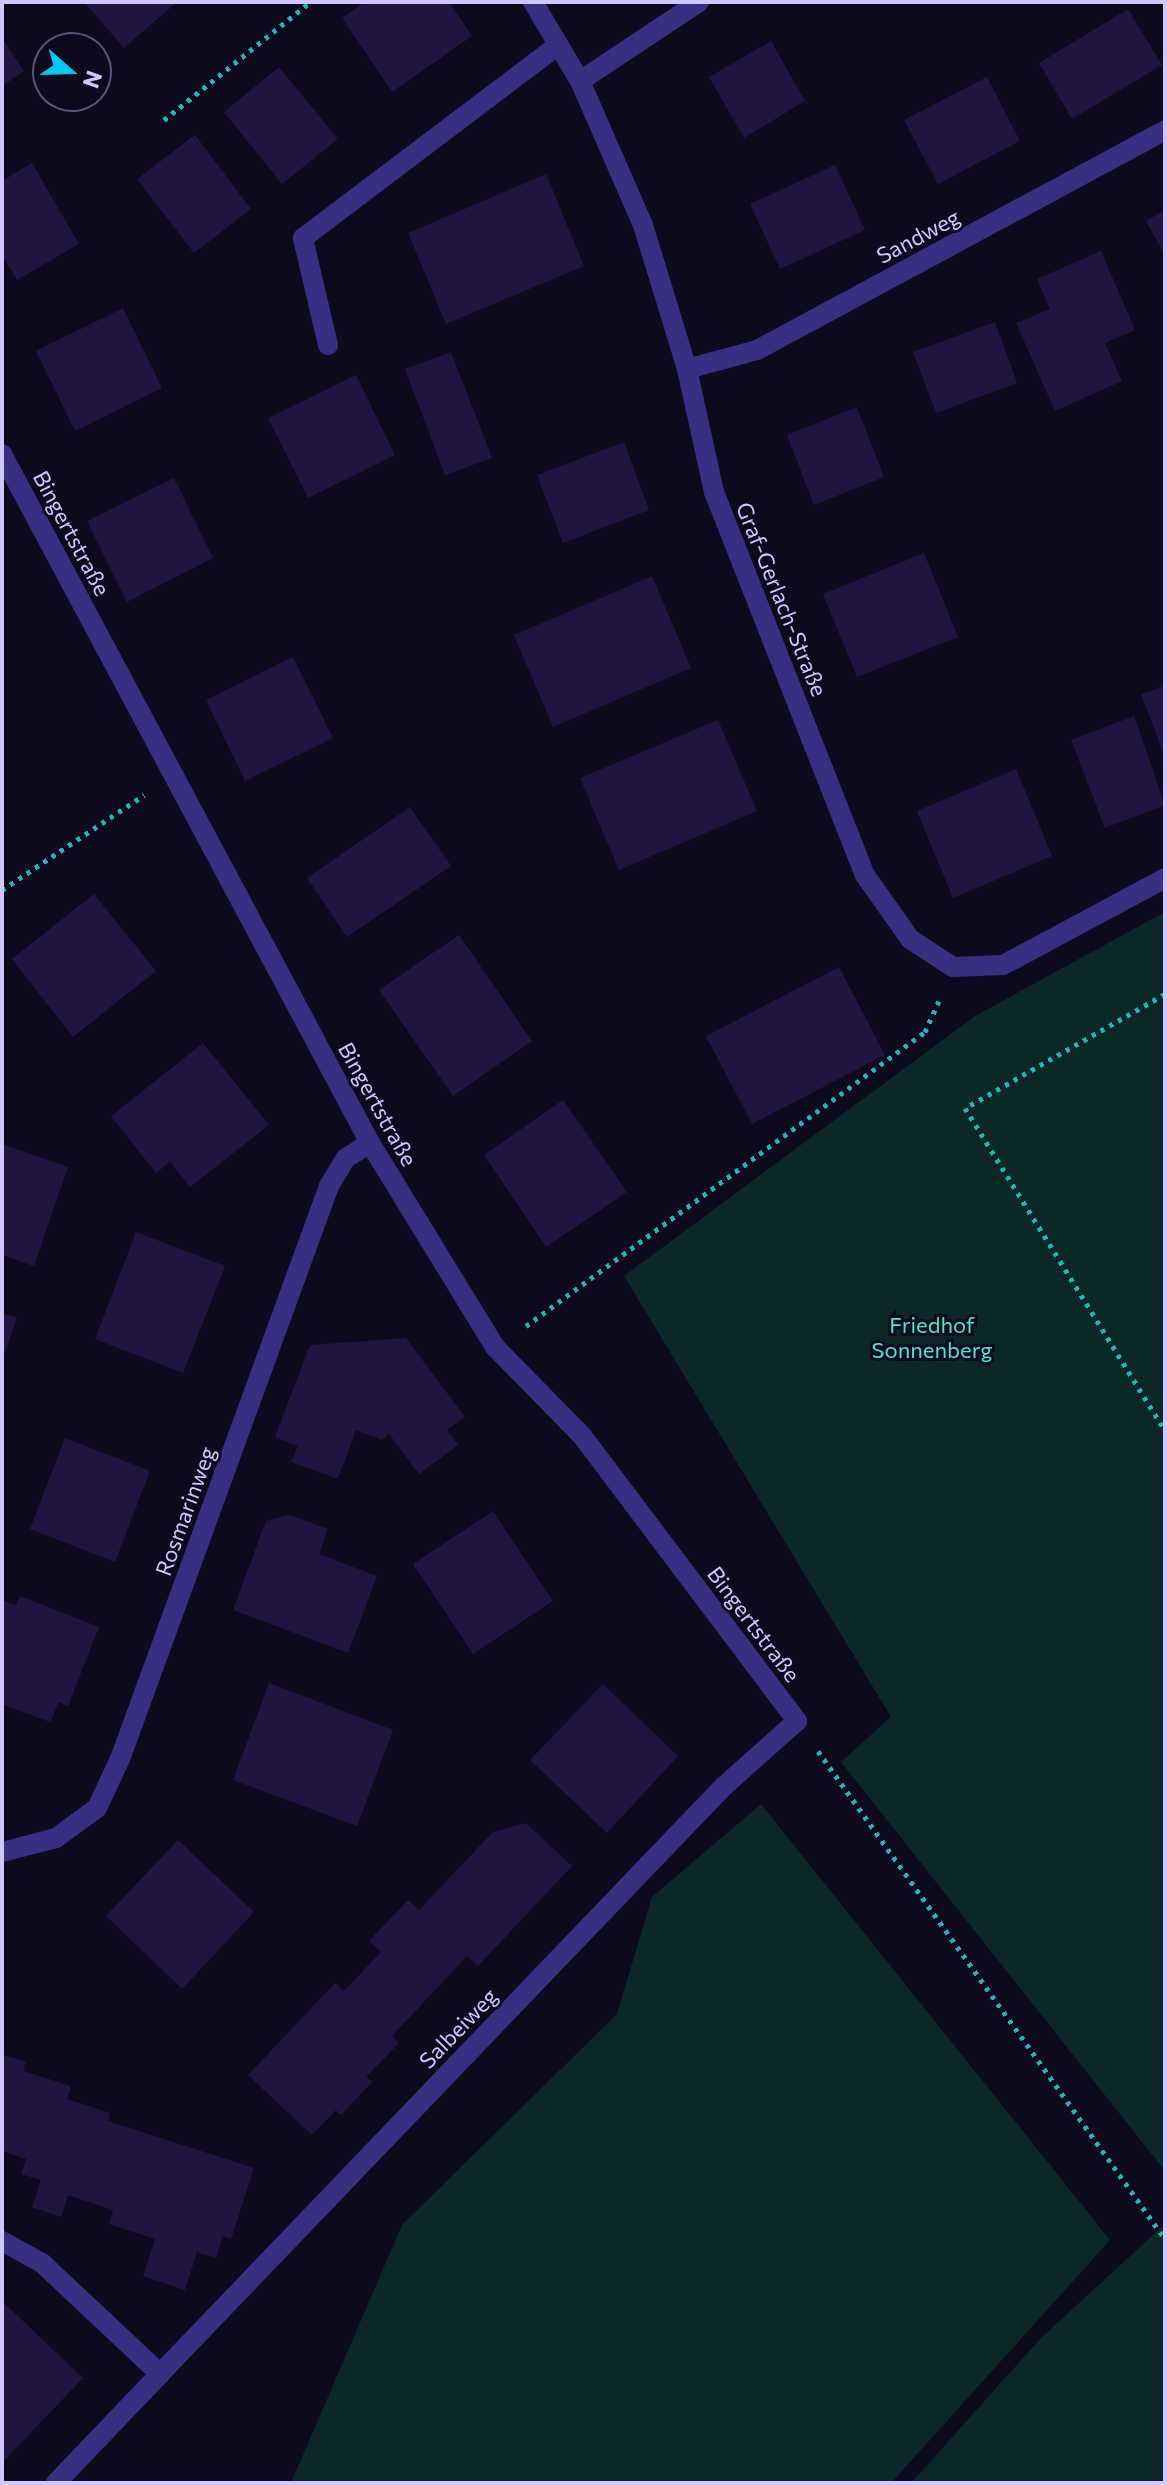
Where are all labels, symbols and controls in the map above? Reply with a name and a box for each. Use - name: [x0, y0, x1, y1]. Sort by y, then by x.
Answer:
- north arrow: [32, 32, 112, 112]
- text: N: [78, 67, 109, 92]
- street label: Sandweg: [872, 203, 964, 269]
- street label: Bingertstraße: [28, 466, 116, 600]
- street label: Graf-Gerlach-Straße: [731, 498, 833, 700]
- street label: Bingertstraße: [333, 1037, 423, 1171]
- park label: Friedhof Sonnenberg: [872, 1311, 992, 1362]
- street label: Rosmarinweg: [149, 1443, 221, 1579]
- street label: Bingertstraße: [702, 1561, 806, 1687]
- street label: Salbeiweg: [413, 1982, 503, 2074]

